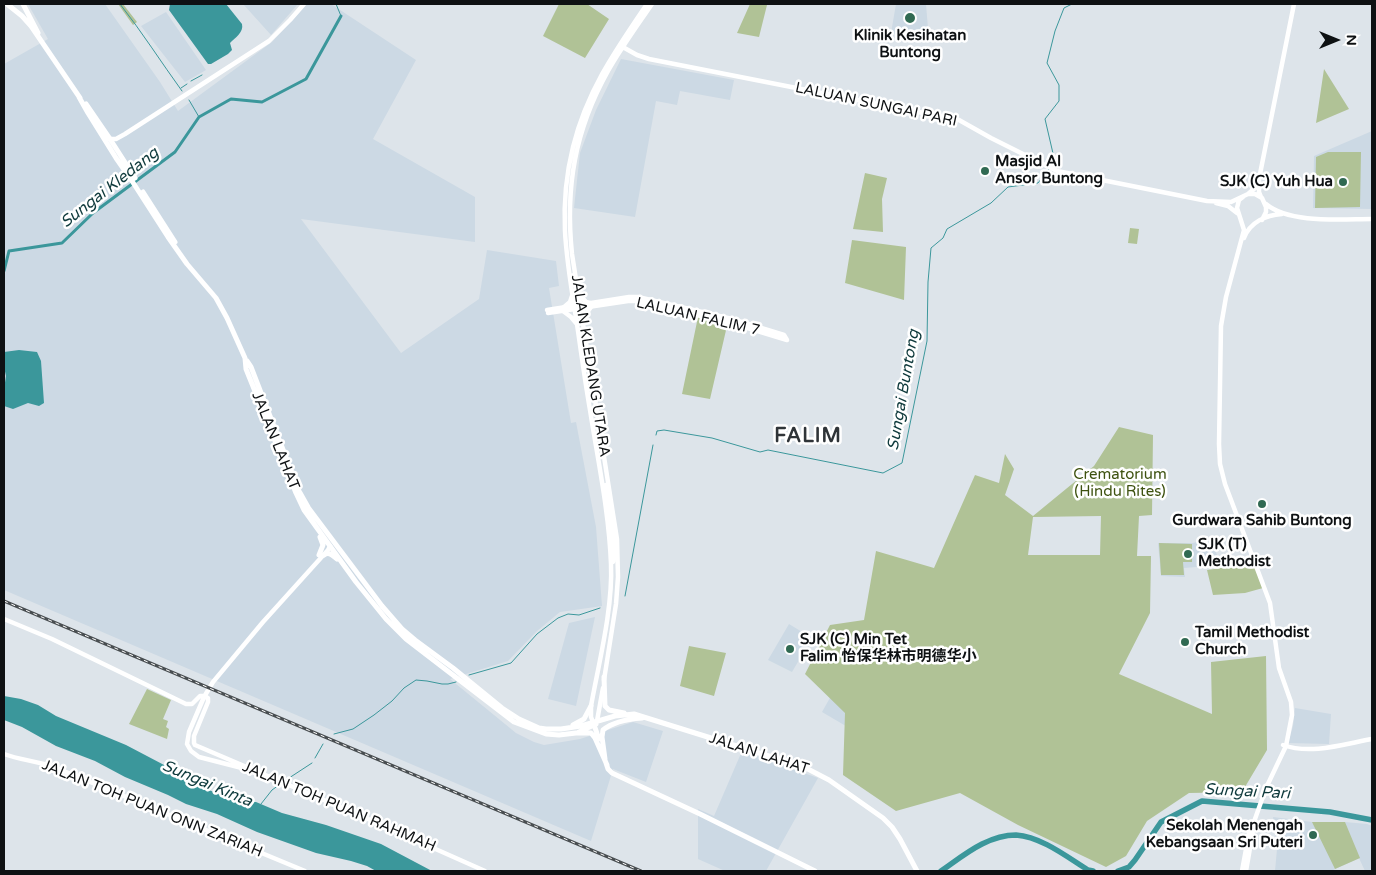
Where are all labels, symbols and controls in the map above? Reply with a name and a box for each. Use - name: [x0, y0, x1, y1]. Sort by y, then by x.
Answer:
- marker: Klinik Kesihatan Buntong: [903, 11, 917, 25]
- north arrow: [1311, 15, 1361, 65]
- place label: Klinik Kesihatan Buntong: [854, 27, 966, 62]
- text: N: [1343, 34, 1360, 46]
- street label: LALUAN SUNGAI PARI: [793, 79, 959, 131]
- water label: Sungai Kledang: [57, 144, 163, 232]
- place label: Masjid Al Ansor Buntong: [995, 153, 1103, 188]
- marker: Masjid Al Ansor Buntong: [979, 165, 991, 177]
- place label: SJK (C) Yuh Hua: [1220, 173, 1333, 191]
- marker: SJK (C) Yuh Hua: [1337, 176, 1349, 188]
- street label: JALAN KLEDANG UTARA: [567, 274, 613, 458]
- street label: LALUAN FALIM 7: [634, 294, 762, 340]
- water label: Sungai Buntong: [884, 328, 924, 452]
- street label: JALAN LAHAT: [247, 389, 303, 493]
- district label: FALIM: [774, 425, 842, 449]
- park label: Crematorium (Hindu Rites): [1073, 466, 1167, 501]
- marker: Gurdwara Sahib Buntong: [1256, 498, 1268, 510]
- place label: Gurdwara Sahib Buntong: [1172, 512, 1352, 530]
- place label: SJK (T) Methodist: [1198, 536, 1271, 571]
- marker: SJK (T) Methodist: [1182, 548, 1194, 560]
- place label: Tamil Methodist Church: [1195, 624, 1309, 659]
- place label: SJK (C) Min Tet Falim 怡保华林市明德华小: [800, 631, 977, 666]
- marker: Tamil Methodist Church: [1179, 636, 1191, 648]
- marker: SJK (C) Min Tet Falim 怡保华林市明德华小: [784, 643, 796, 655]
- street label: JALAN LAHAT: [707, 729, 811, 779]
- street label: JALAN TOH PUAN ONN ZARIAH: [39, 756, 265, 862]
- water label: Sungai Kinta: [159, 756, 255, 812]
- street label: JALAN TOH PUAN RAHMAH: [240, 758, 438, 856]
- water label: Sungai Pari: [1204, 780, 1290, 804]
- place label: Sekolah Menengah Kebangsaan Sri Puteri: [1146, 817, 1303, 852]
- marker: Sekolah Menengah Kebangsaan Sri Puteri: [1307, 829, 1319, 841]

